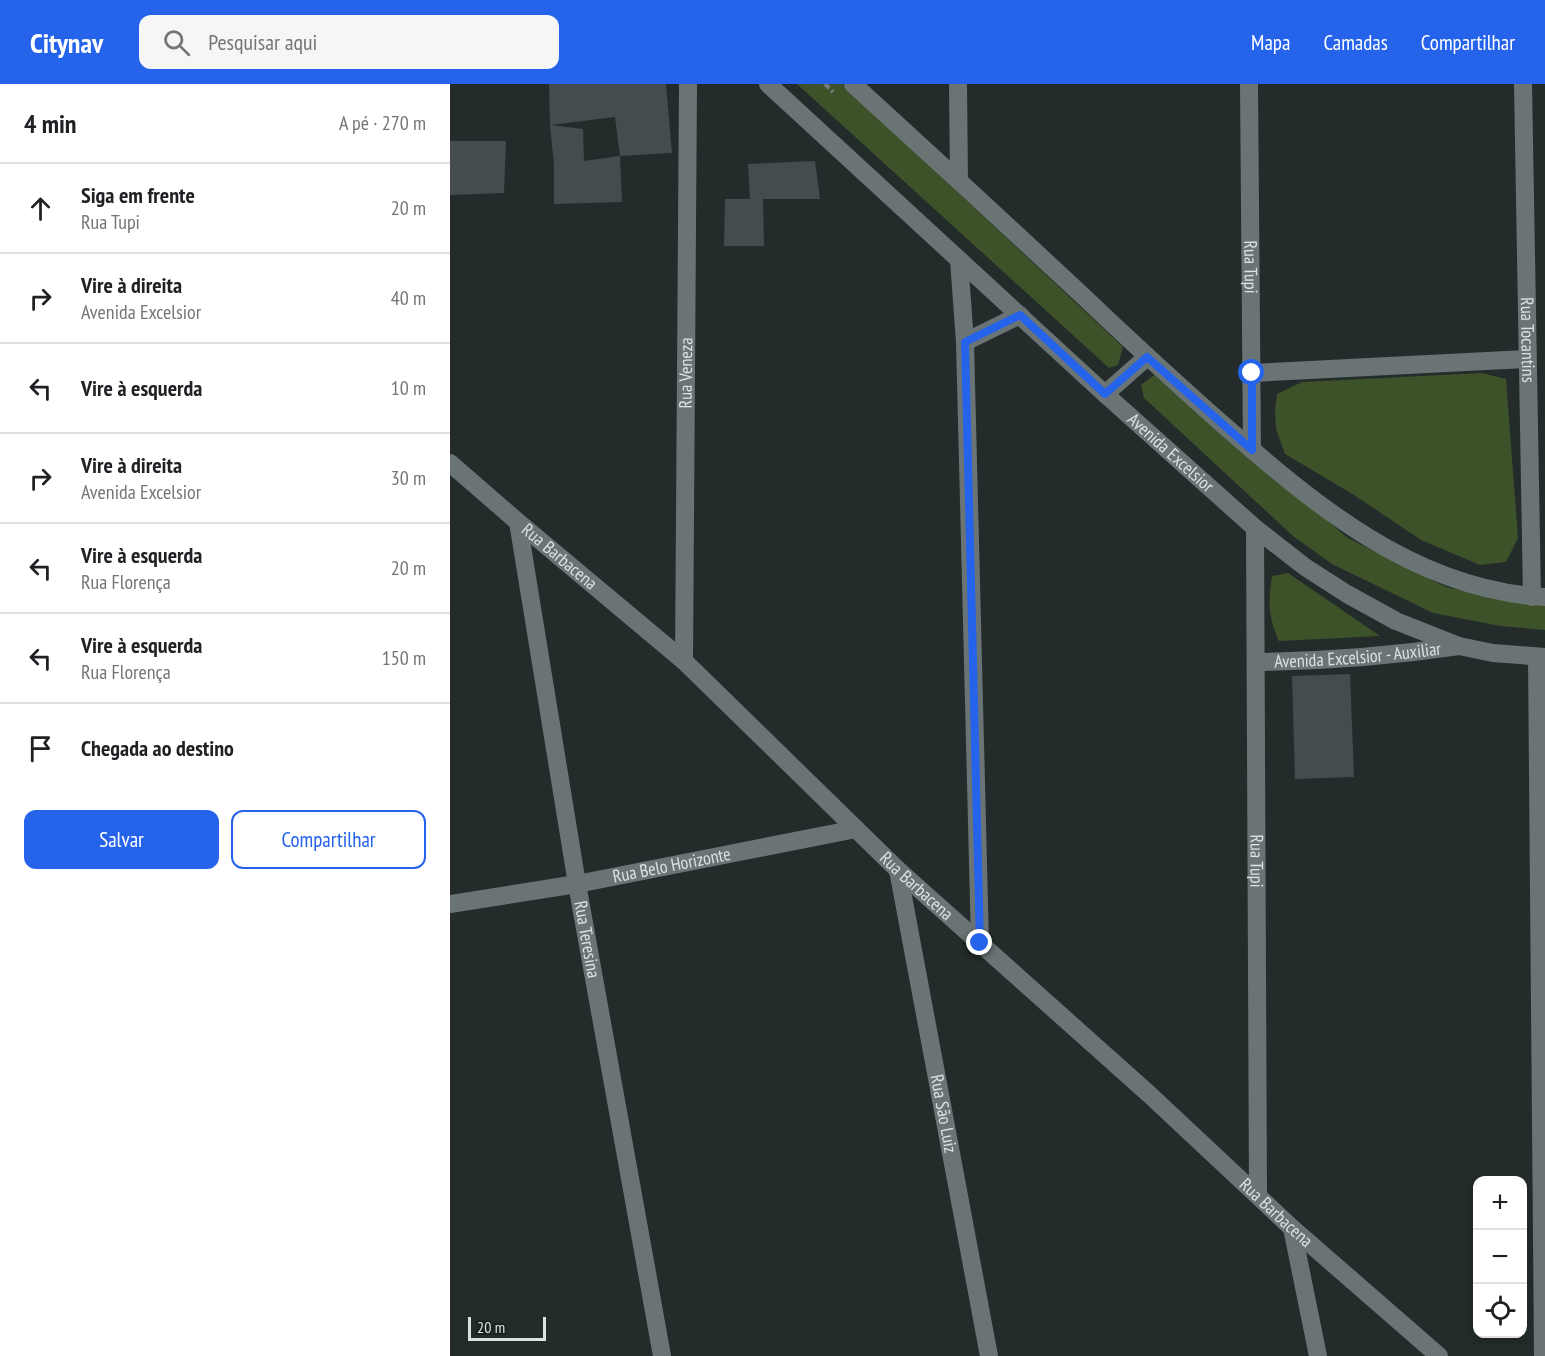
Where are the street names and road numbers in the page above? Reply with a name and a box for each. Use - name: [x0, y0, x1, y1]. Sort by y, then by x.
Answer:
- street label: Rua Tupi: [1239, 240, 1263, 294]
- street label: Rua Tocantins: [1516, 297, 1540, 383]
- street label: Rua Veneza: [674, 338, 697, 408]
- street label: Avenida Excelsior: [1123, 408, 1219, 497]
- street label: Rua Barbacena: [517, 518, 602, 595]
- street label: Avenida Excelsior - Auxiliar: [1274, 637, 1442, 673]
- street label: Rua Tupi: [1245, 834, 1269, 888]
- street label: Rua Belo Horizonte: [611, 842, 732, 888]
- street label: Rua Barbacena: [875, 846, 958, 925]
- street label: Rua Teresina: [569, 899, 606, 980]
- street label: Rua São Luiz: [926, 1073, 963, 1155]
- street label: Rua Barbacena: [1235, 1173, 1318, 1252]

